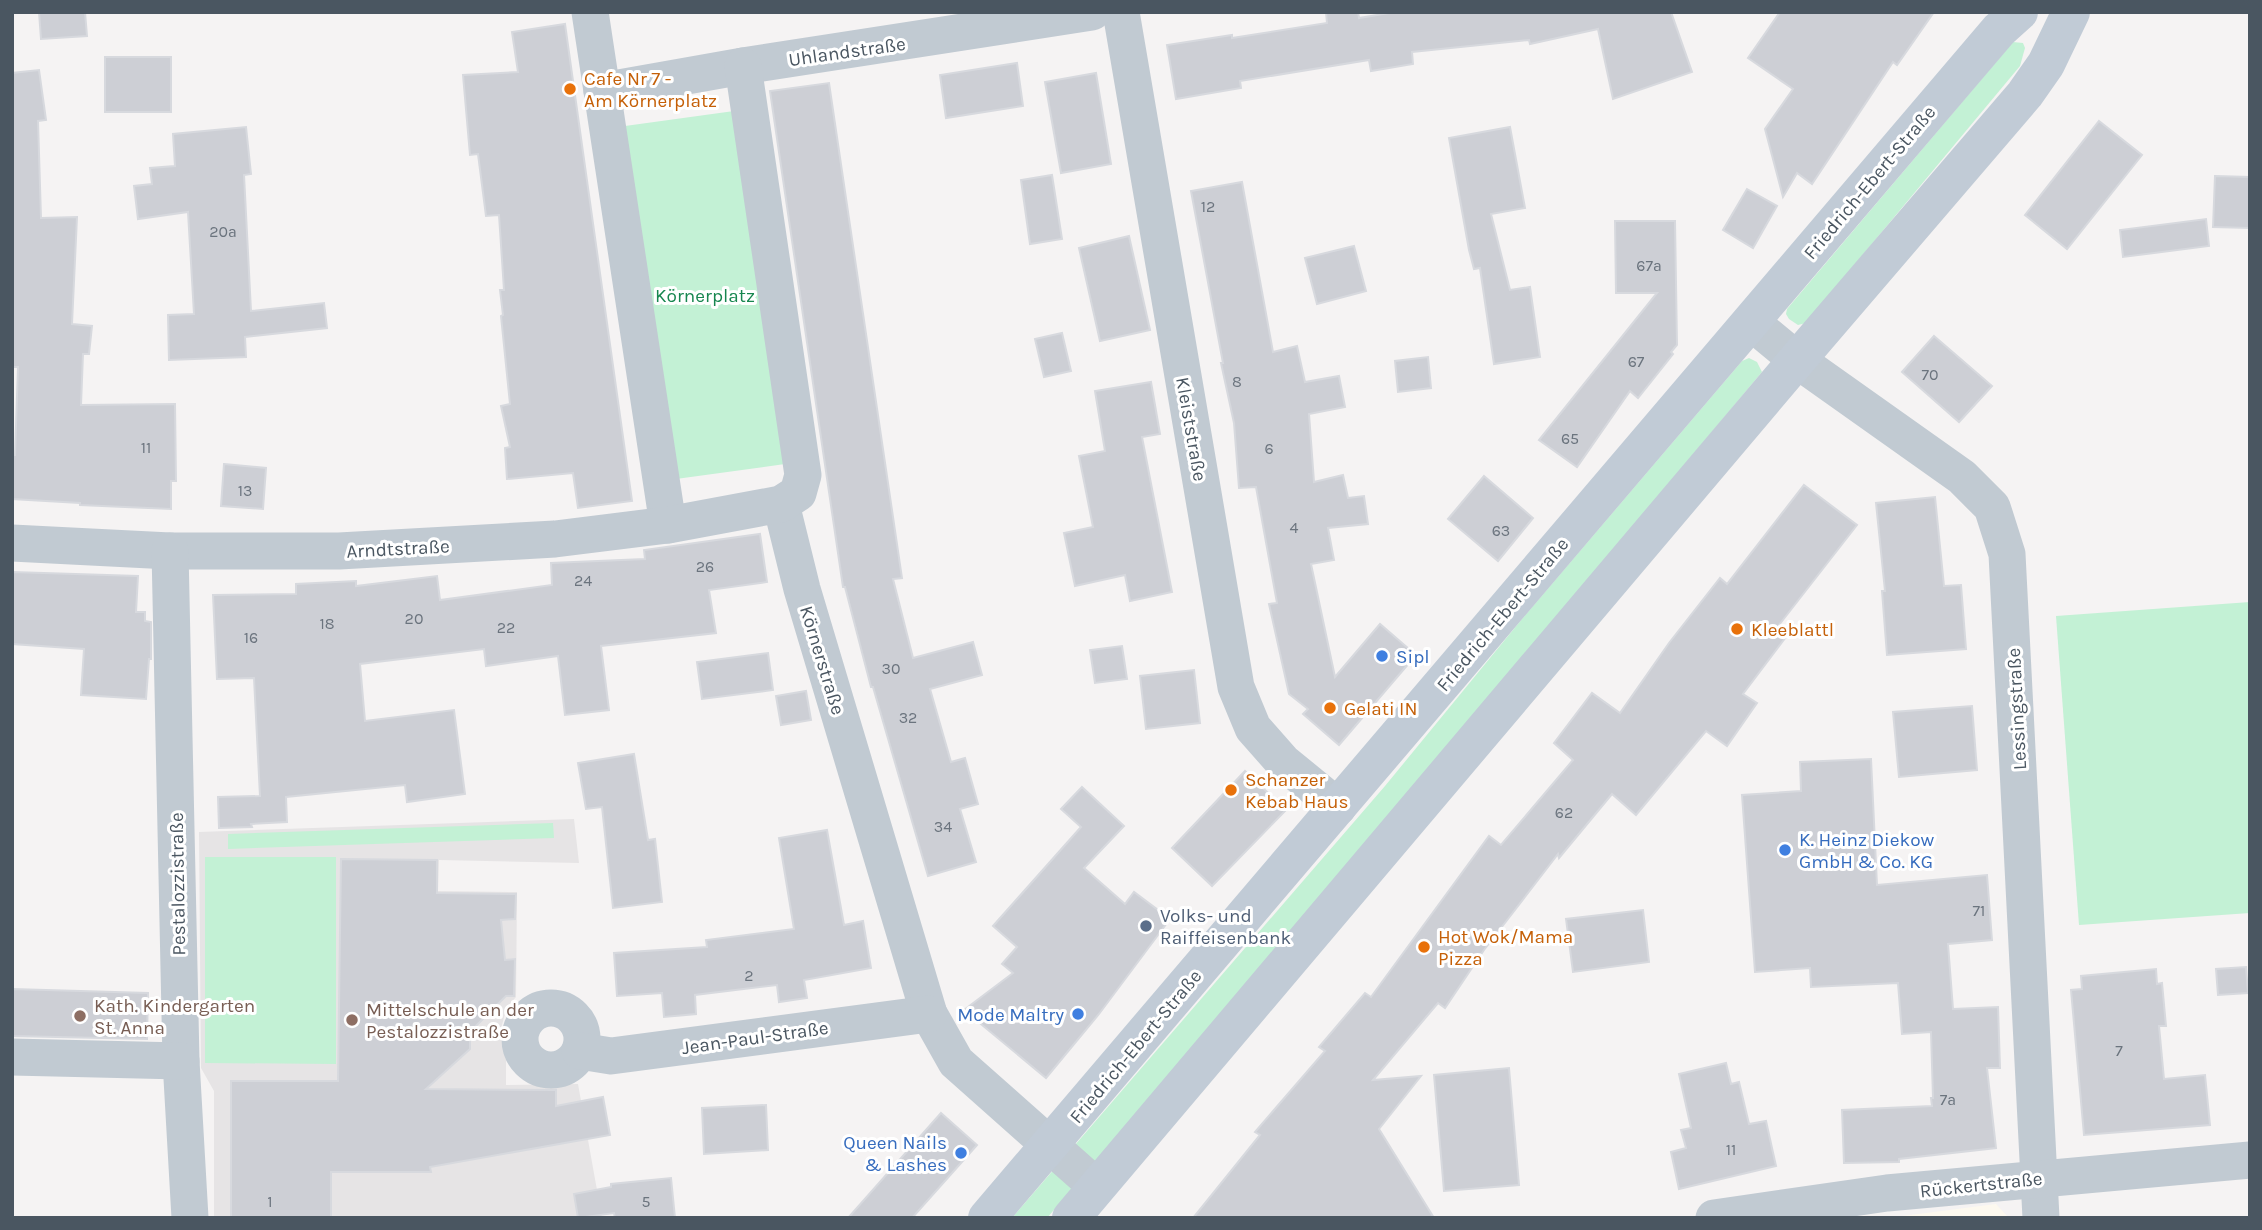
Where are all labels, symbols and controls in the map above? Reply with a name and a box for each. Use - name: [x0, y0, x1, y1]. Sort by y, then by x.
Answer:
- street label: Uhlandstraße: [787, 33, 907, 71]
- place label: Cafe Nr 7 - Am Körnerplatz: [584, 68, 717, 112]
- marker: Cafe Nr 7 - Am Körnerplatz: [562, 81, 578, 97]
- street label: Friedrich-Ebert-Straße: [1799, 101, 1940, 264]
- house number: 12: [1201, 197, 1215, 216]
- house number: 20a: [209, 222, 237, 241]
- house number: 67a: [1636, 256, 1662, 275]
- park label: Körnerplatz: [655, 285, 755, 307]
- house number: 67: [1628, 352, 1645, 371]
- house number: 70: [1921, 365, 1939, 384]
- house number: 8: [1232, 372, 1242, 391]
- street label: Kleiststraße: [1171, 375, 1211, 483]
- house number: 65: [1561, 429, 1579, 448]
- house number: 11: [141, 438, 151, 457]
- house number: 6: [1264, 439, 1274, 458]
- house number: 13: [238, 481, 252, 500]
- house number: 4: [1290, 518, 1299, 537]
- house number: 63: [1492, 521, 1510, 540]
- street label: Friedrich-Ebert-Straße: [1432, 533, 1573, 696]
- street label: Arndtstraße: [346, 535, 450, 563]
- house number: 26: [696, 557, 714, 576]
- house number: 24: [574, 571, 592, 590]
- street label: Körnerstraße: [795, 603, 849, 717]
- house number: 20: [405, 609, 423, 628]
- house number: 18: [319, 614, 335, 633]
- house number: 22: [497, 618, 515, 637]
- place label: Kleeblattl: [1751, 619, 1834, 641]
- marker: Kleeblattl: [1729, 621, 1745, 637]
- house number: 16: [244, 628, 258, 647]
- place label: Sipl: [1396, 646, 1430, 668]
- street label: Lessingstraße: [2003, 647, 2031, 771]
- marker: Sipl: [1374, 648, 1390, 664]
- house number: 30: [882, 659, 900, 678]
- place label: Gelati IN: [1344, 698, 1417, 720]
- marker: Gelati IN: [1322, 700, 1338, 716]
- house number: 32: [899, 708, 917, 727]
- place label: Schanzer Kebab Haus: [1245, 769, 1348, 813]
- marker: Schanzer Kebab Haus: [1223, 782, 1239, 798]
- house number: 62: [1555, 803, 1573, 822]
- street label: Pestalozzistraße: [166, 812, 190, 956]
- house number: 34: [934, 817, 952, 836]
- place label: K. Heinz Diekow GmbH & Co. KG: [1799, 829, 1935, 873]
- marker: K. Heinz Diekow GmbH & Co. KG: [1777, 842, 1793, 858]
- house number: 71: [1973, 901, 1985, 920]
- place label: Volks- und Raiffeisenbank: [1160, 905, 1292, 949]
- marker: Volks- und Raiffeisenbank: [1138, 918, 1154, 934]
- place label: Hot Wok/Mama Pizza: [1438, 926, 1573, 970]
- marker: Hot Wok/Mama Pizza: [1416, 939, 1432, 955]
- street label: Friedrich-Ebert-Straße: [1065, 965, 1206, 1128]
- house number: 2: [744, 966, 754, 985]
- place label: Kath. Kindergarten St. Anna: [94, 995, 255, 1039]
- place label: Mittelschule an der Pestalozzistraße: [366, 999, 534, 1043]
- place label: Mode Maltry: [957, 1004, 1064, 1026]
- marker: Mode Maltry: [1070, 1006, 1086, 1022]
- marker: Kath. Kindergarten St. Anna: [72, 1008, 88, 1024]
- marker: Mittelschule an der Pestalozzistraße: [344, 1012, 360, 1028]
- street label: Jean-Paul-Straße: [680, 1017, 830, 1059]
- house number: 7: [2115, 1041, 2123, 1060]
- house number: 7a: [1940, 1090, 1956, 1109]
- place label: Queen Nails & Lashes: [843, 1132, 947, 1176]
- house number: 11: [1726, 1140, 1736, 1159]
- marker: Queen Nails & Lashes: [953, 1145, 969, 1161]
- street label: Rückertstraße: [1919, 1168, 2044, 1202]
- house number: 1: [267, 1192, 273, 1211]
- house number: 5: [641, 1192, 651, 1211]

